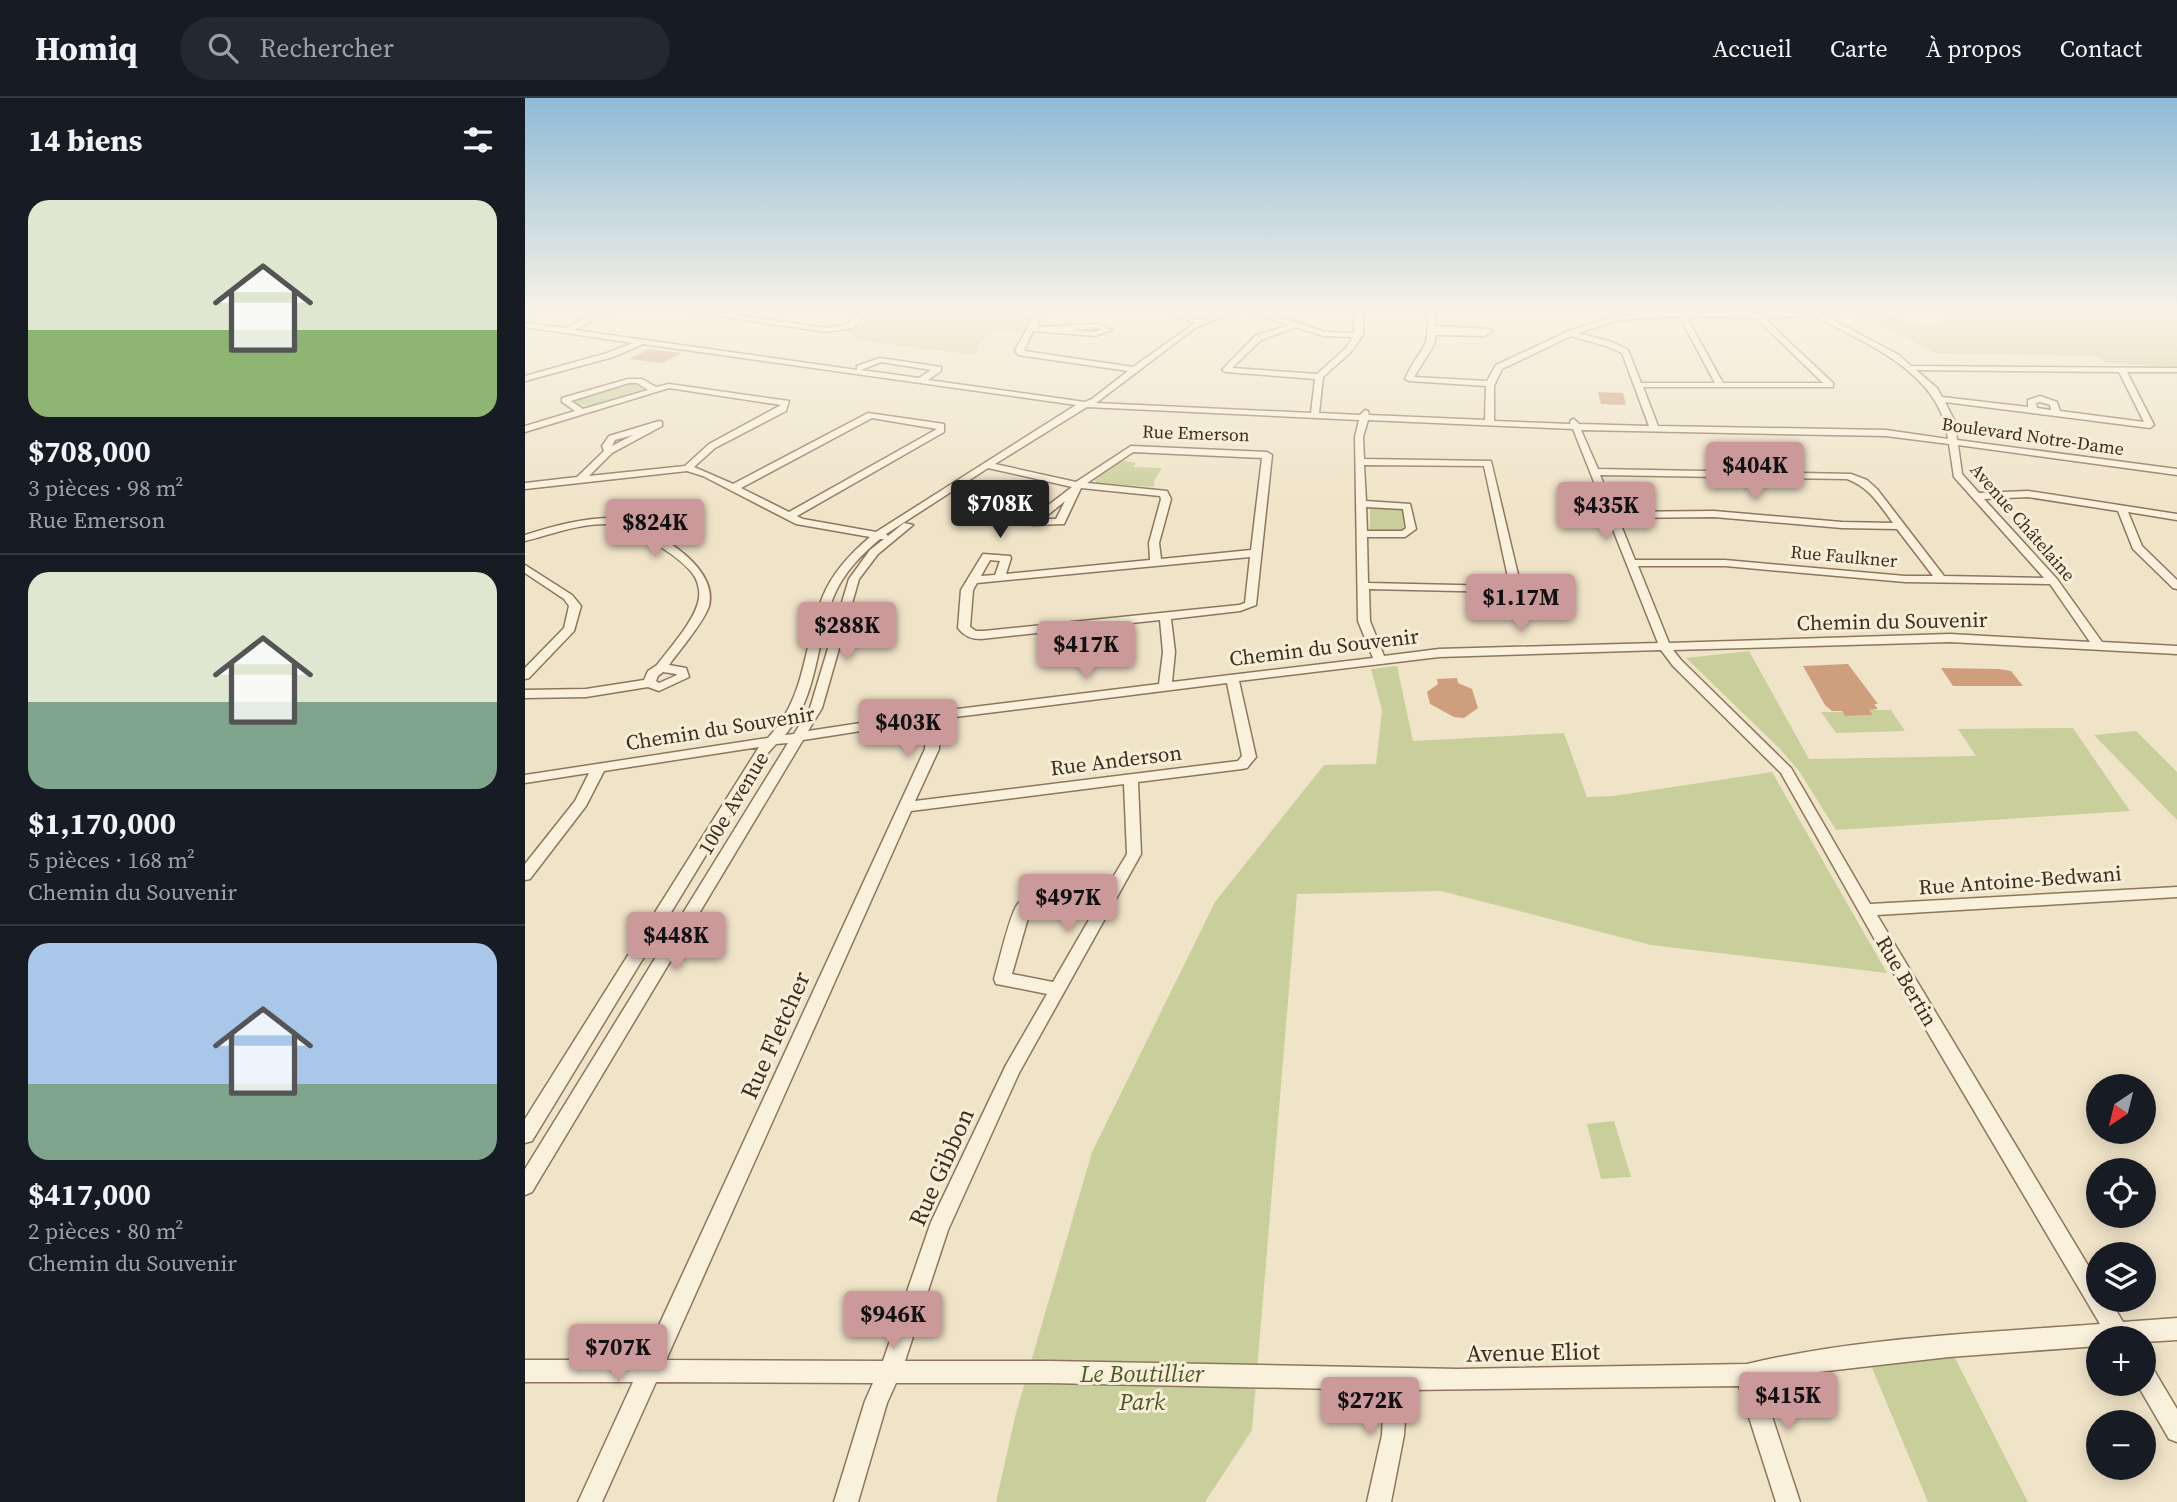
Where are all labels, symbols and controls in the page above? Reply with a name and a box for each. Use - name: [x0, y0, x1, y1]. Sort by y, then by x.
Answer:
- search box: [180, 17, 670, 80]
- text: Homiq: [35, 26, 138, 71]
- icon: search: [204, 29, 242, 67]
- text: Rechercher: [260, 30, 394, 66]
- text: Accueil: [1713, 32, 1792, 65]
- text: Carte: [1830, 32, 1888, 65]
- text: À propos: [1926, 32, 2022, 65]
- text: Contact: [2060, 32, 2142, 65]
- text: 14 biens: [28, 120, 142, 161]
- icon: filters: [459, 121, 497, 159]
- icon: home: [200, 245, 326, 371]
- street label: Boulevard Notre-Dame: [1940, 411, 2126, 461]
- street label: Rue Emerson: [1142, 419, 1250, 447]
- text: $708,000: [28, 431, 151, 472]
- pin: $404K: [1706, 442, 1804, 502]
- text: $404K: [1722, 449, 1788, 481]
- street label: Avenue Châtelaine: [1965, 457, 2081, 587]
- text: 3 pièces · 98 m²: [28, 472, 183, 504]
- pin: $708K: [951, 480, 1049, 540]
- pin: $435K: [1557, 482, 1655, 542]
- text: $708K: [967, 487, 1033, 519]
- text: $435K: [1573, 489, 1639, 521]
- pin: $824K: [606, 500, 704, 559]
- text: Rue Emerson: [28, 504, 165, 536]
- text: $824K: [622, 506, 688, 538]
- street label: Rue Faulkner: [1789, 539, 1899, 573]
- pin: $1.17M: [1464, 574, 1578, 634]
- text: $1.17M: [1482, 581, 1560, 613]
- pin: $288K: [798, 602, 896, 662]
- street label: Chemin du Souvenir: [1796, 605, 1988, 637]
- text: $288K: [814, 609, 880, 641]
- icon: home: [200, 617, 326, 743]
- street label: Chemin du Souvenir: [1228, 621, 1421, 673]
- pin: $417K: [1037, 622, 1135, 681]
- text: $417K: [1053, 628, 1119, 660]
- street label: Chemin du Souvenir: [623, 699, 817, 757]
- pin: $403K: [859, 700, 957, 759]
- text: $403K: [875, 706, 941, 738]
- street label: Rue Anderson: [1049, 738, 1184, 782]
- street label: 100e Avenue: [691, 746, 775, 860]
- text: $1,170,000: [28, 803, 176, 844]
- text: 5 pièces · 168 m²: [28, 844, 195, 876]
- street label: Rue Antoine-Bedwani: [1918, 858, 2122, 902]
- pin: $497K: [1019, 874, 1117, 934]
- text: Chemin du Souvenir: [28, 876, 237, 908]
- text: $497K: [1035, 881, 1101, 913]
- pin: $448K: [627, 912, 725, 972]
- text: $448K: [643, 919, 709, 951]
- street label: Rue Bertin: [1869, 930, 1945, 1032]
- street label: Rue Fletcher: [732, 966, 818, 1104]
- icon: home: [200, 988, 326, 1114]
- north arrow: [2086, 1074, 2156, 1144]
- map controls: [2086, 1074, 2156, 1480]
- street label: Rue Gibbon: [900, 1103, 982, 1231]
- button: locate: [2086, 1158, 2156, 1228]
- text: $417,000: [28, 1174, 151, 1215]
- text: 2 pièces · 80 m²: [28, 1215, 183, 1247]
- button: layers: [2086, 1242, 2156, 1312]
- text: Chemin du Souvenir: [28, 1247, 237, 1279]
- pin: $946K: [844, 1292, 942, 1351]
- text: $946K: [860, 1298, 926, 1330]
- pin: $707K: [569, 1324, 667, 1384]
- button: +: [2086, 1326, 2156, 1396]
- text: $707K: [585, 1331, 651, 1363]
- street label: Avenue Eliot: [1466, 1334, 1600, 1370]
- park label: Le Boutillier Park: [1079, 1357, 1206, 1418]
- pin: $415K: [1739, 1372, 1837, 1432]
- pin: $272K: [1321, 1378, 1419, 1437]
- text: $415K: [1755, 1379, 1821, 1411]
- text: $272K: [1337, 1384, 1403, 1416]
- button: −: [2086, 1410, 2156, 1480]

